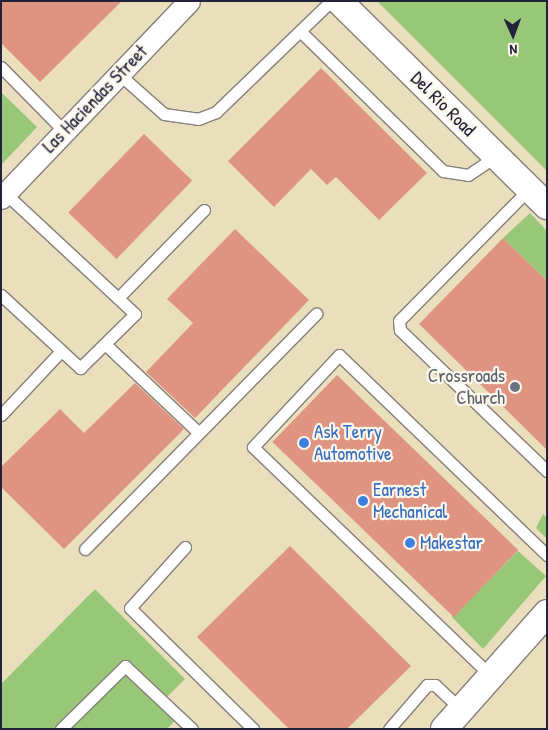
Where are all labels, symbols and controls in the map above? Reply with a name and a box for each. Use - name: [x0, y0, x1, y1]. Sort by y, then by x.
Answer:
- north arrow: [488, 10, 538, 60]
- street label: Las Haciendas Street: [38, 40, 152, 158]
- text: N: [509, 41, 518, 60]
- street label: Del Rio Road: [406, 67, 480, 141]
- place label: Crossroads Church: [428, 365, 505, 409]
- marker: Crossroads Church: [509, 381, 521, 393]
- place label: Ask Terry Automotive: [314, 421, 392, 465]
- marker: Ask Terry Automotive: [298, 437, 310, 449]
- place label: Earnest Mechanical: [373, 479, 447, 523]
- marker: Earnest Mechanical: [357, 495, 369, 507]
- place label: Makestar: [420, 532, 483, 554]
- marker: Makestar: [404, 537, 416, 549]

